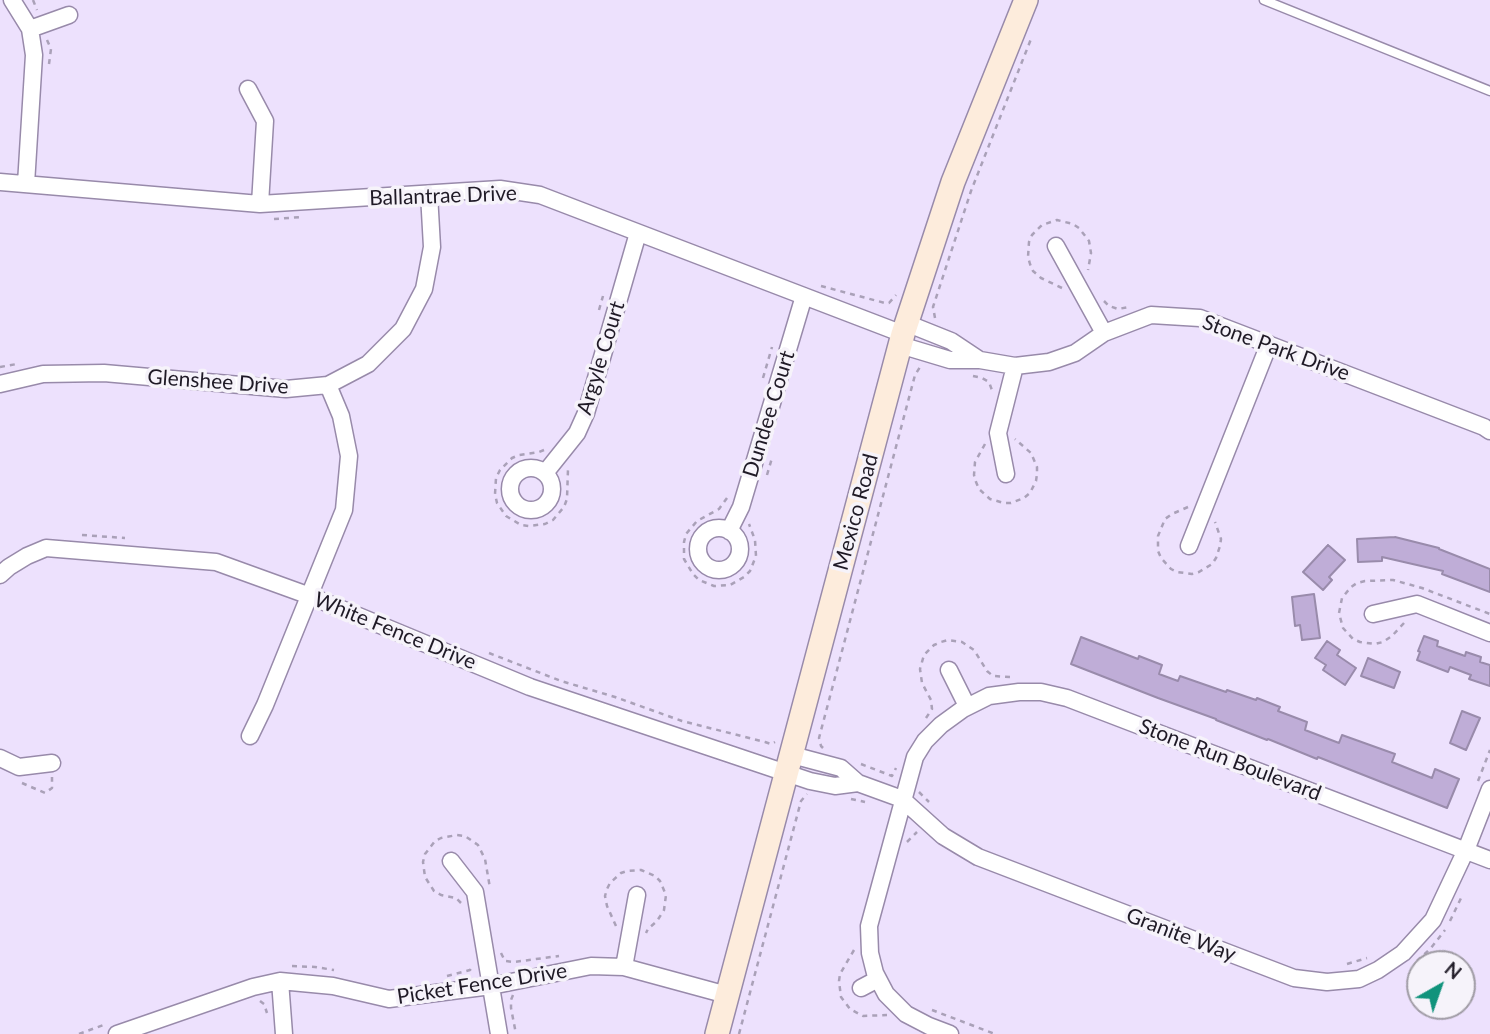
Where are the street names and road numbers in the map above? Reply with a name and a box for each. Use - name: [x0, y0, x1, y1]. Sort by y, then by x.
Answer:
- street label: Ballantrae Drive: [369, 181, 517, 211]
- street label: Argyle Court: [572, 298, 630, 418]
- street label: Stone Park Drive: [1199, 310, 1353, 386]
- street label: Dundee Court: [738, 348, 800, 480]
- street label: Glenshee Drive: [147, 364, 289, 400]
- street label: Mexico Road: [828, 451, 884, 573]
- street label: White Fence Drive: [310, 587, 480, 675]
- street label: Stone Run Boulevard: [1135, 714, 1325, 806]
- street label: Granite Way: [1123, 903, 1239, 967]
- street label: Picket Fence Drive: [395, 958, 569, 1010]

